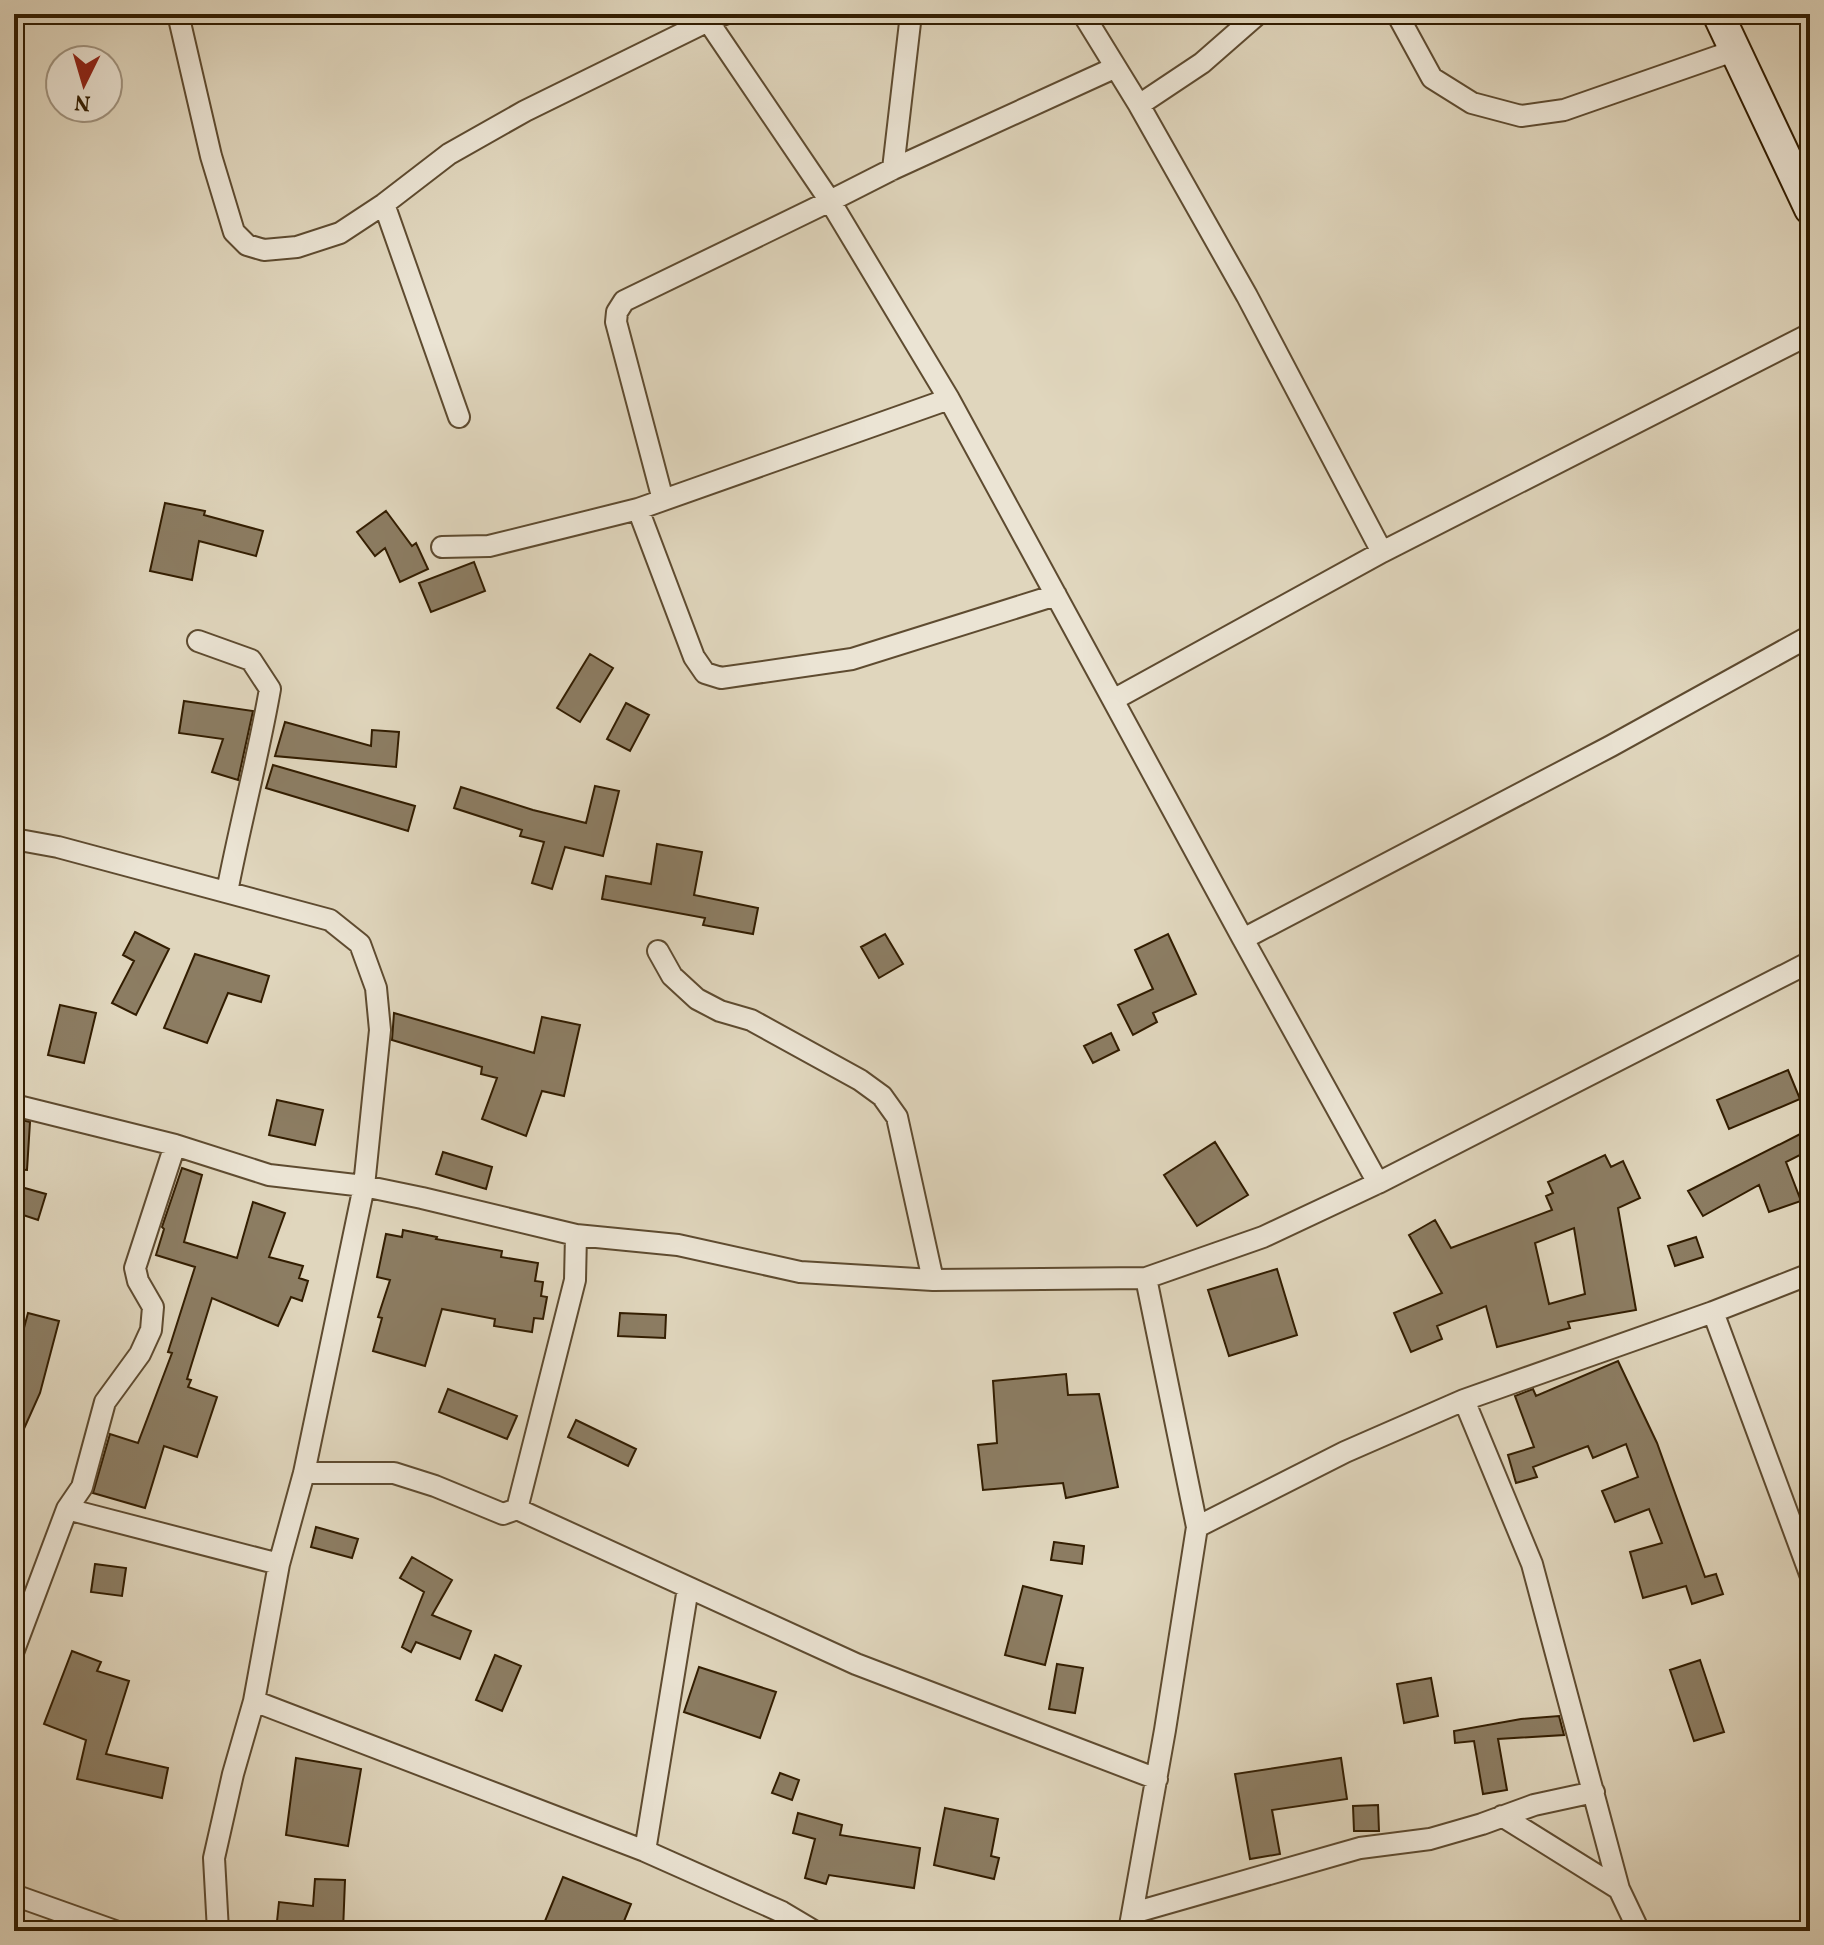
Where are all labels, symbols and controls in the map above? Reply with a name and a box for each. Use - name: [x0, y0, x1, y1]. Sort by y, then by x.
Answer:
- north arrow: [44, 44, 124, 124]
- text: N: [73, 85, 92, 118]

